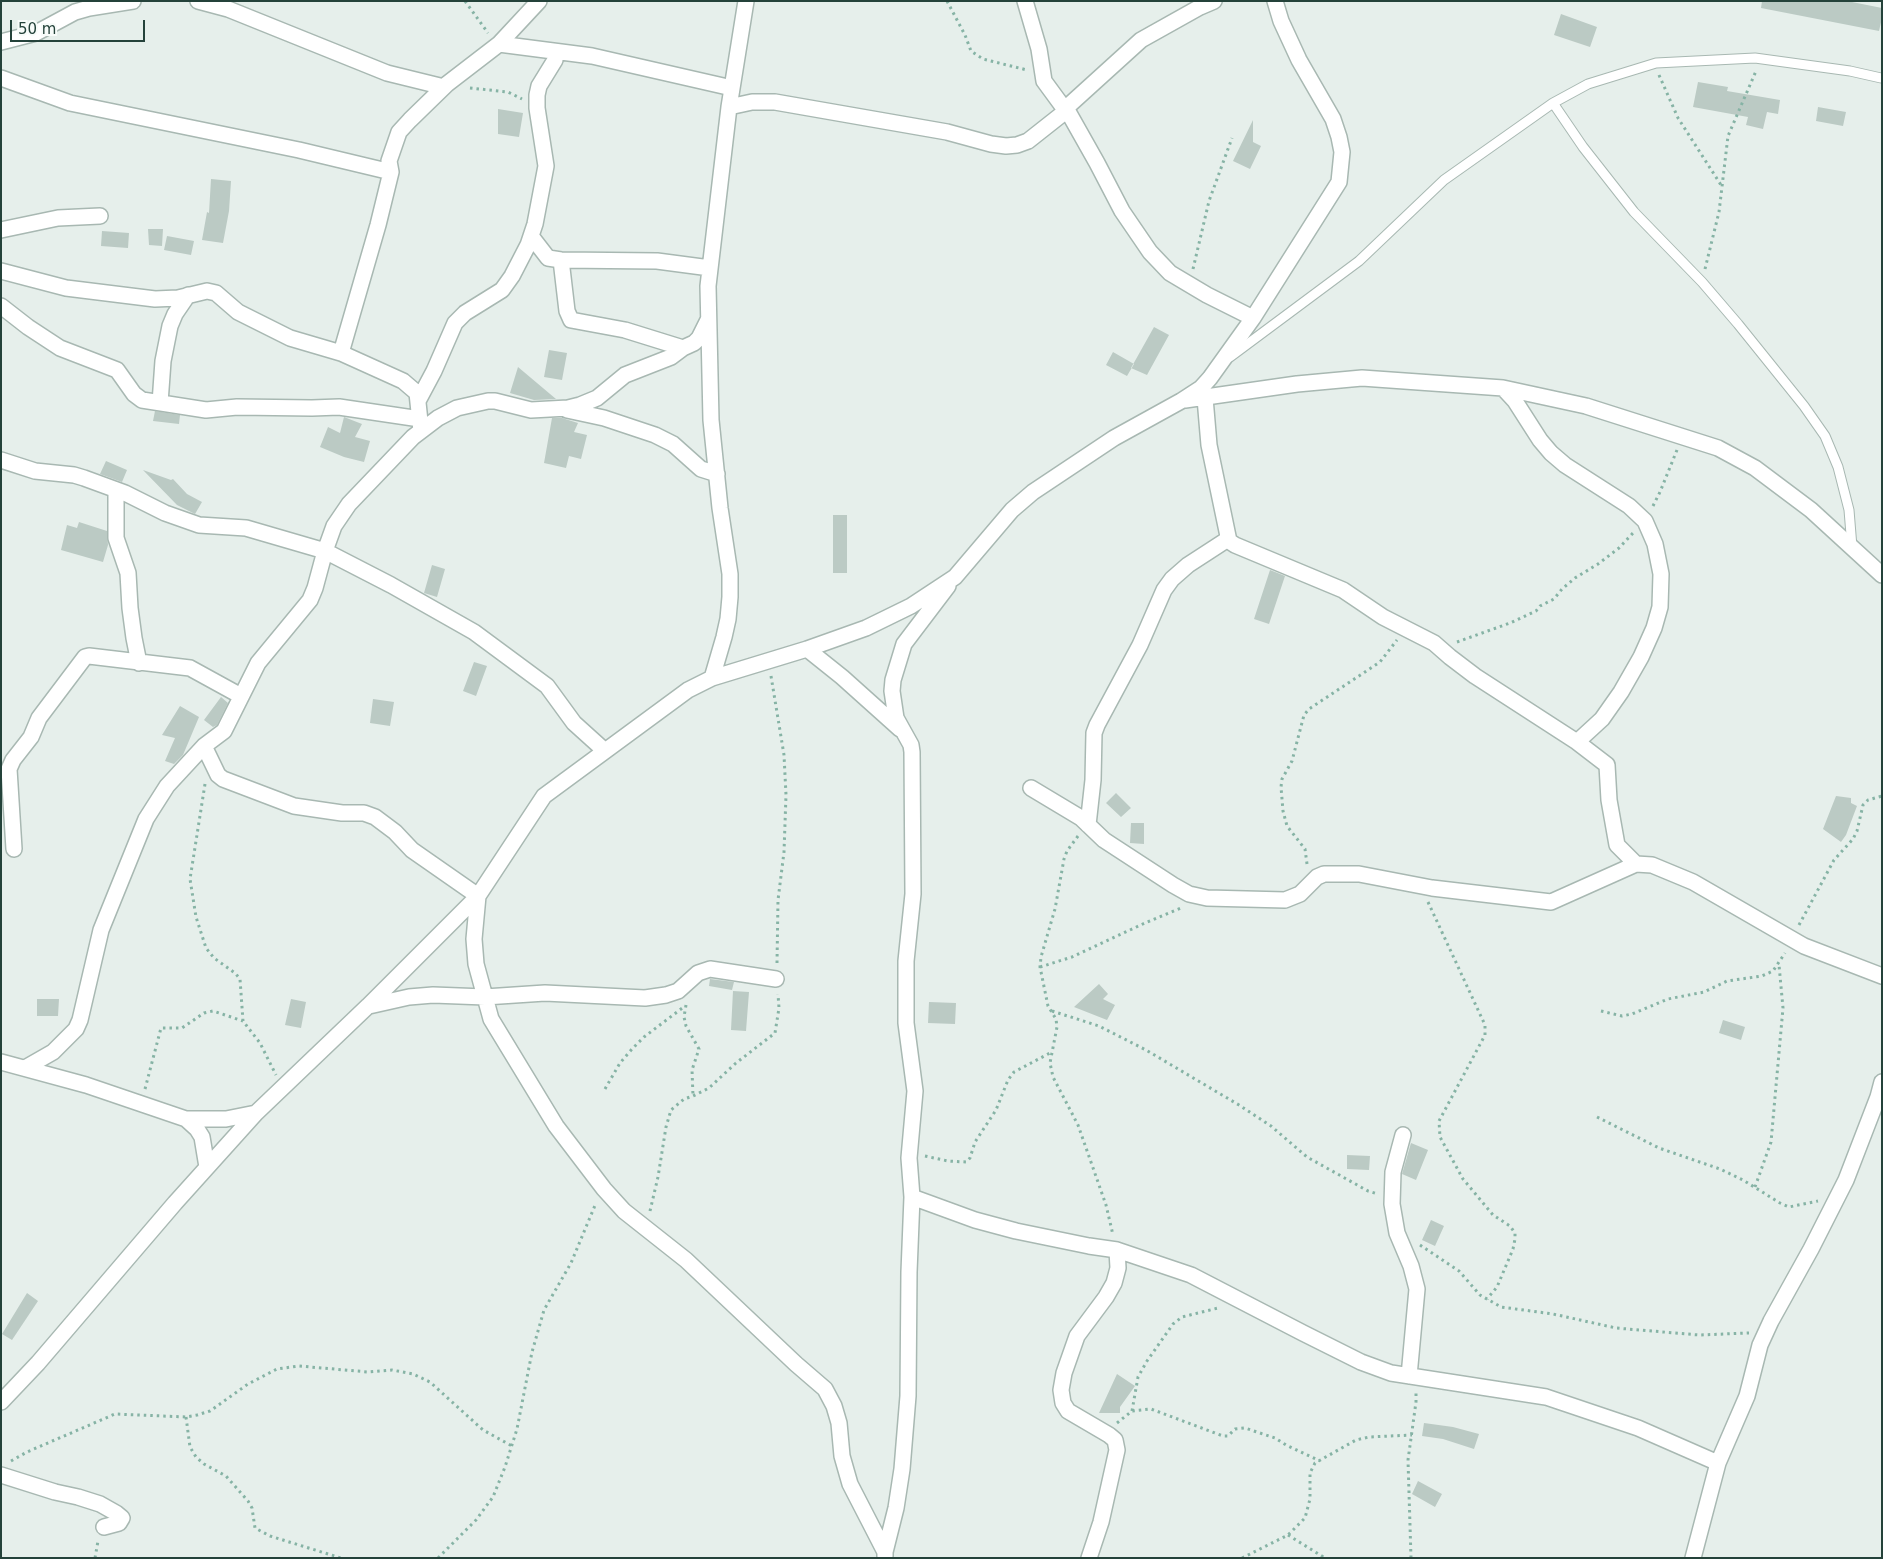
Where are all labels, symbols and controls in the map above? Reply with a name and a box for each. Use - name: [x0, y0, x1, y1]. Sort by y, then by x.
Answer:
- scale bar: [12, 10, 148, 42]
- text: 50 m: [18, 20, 56, 38]

